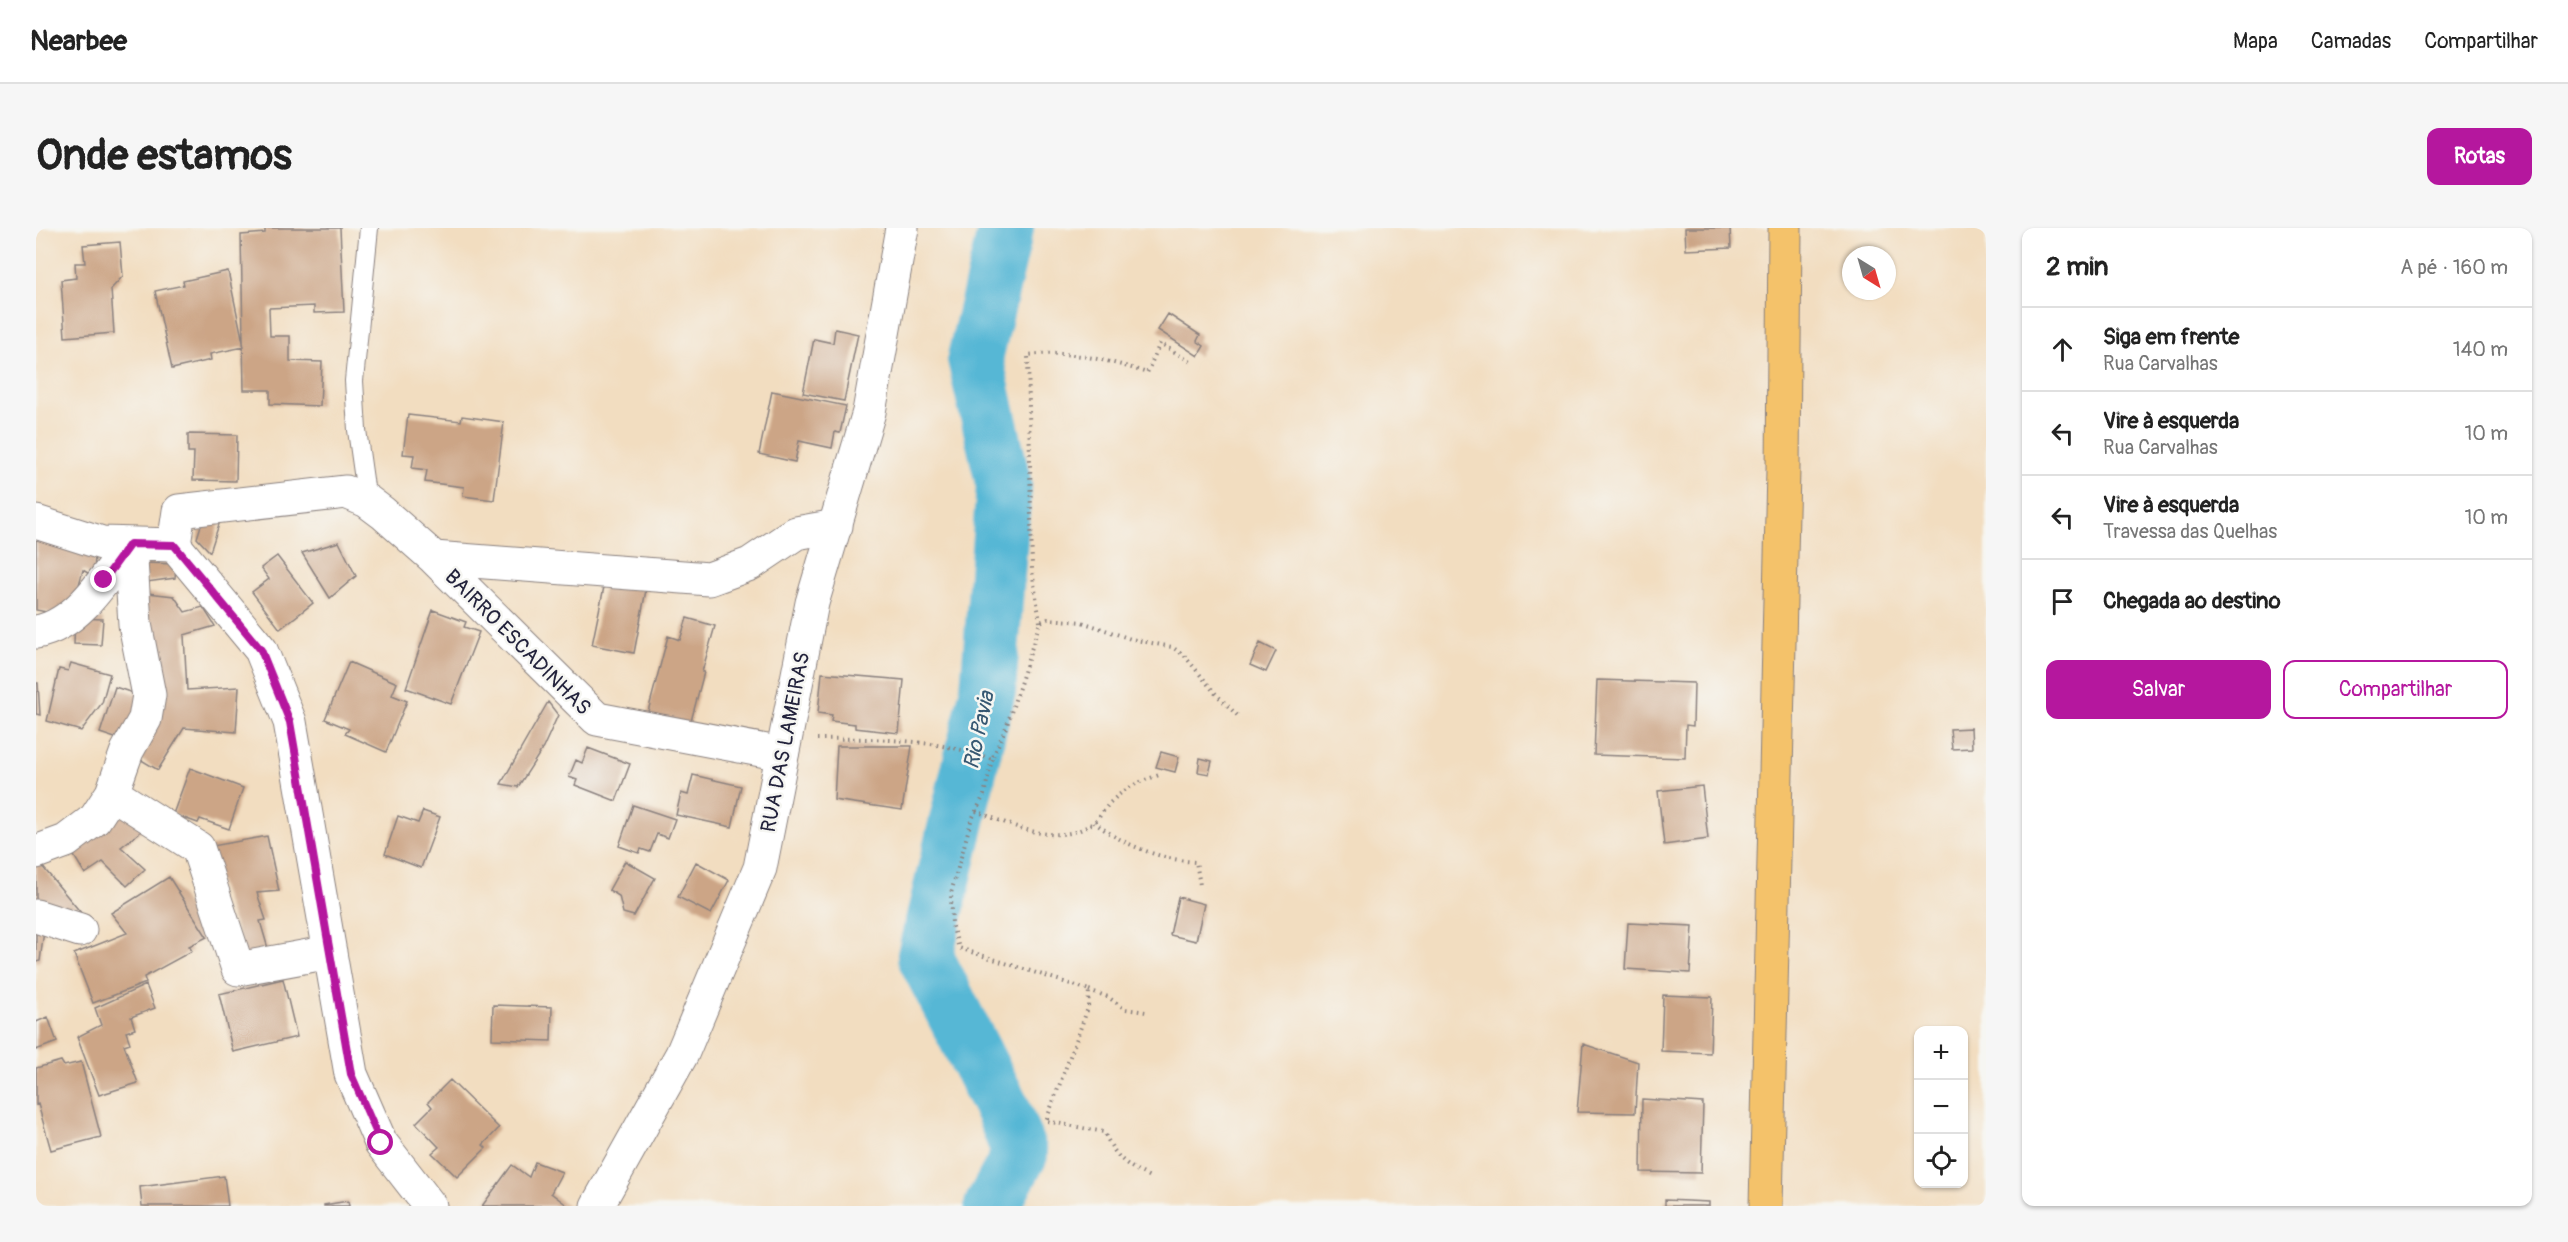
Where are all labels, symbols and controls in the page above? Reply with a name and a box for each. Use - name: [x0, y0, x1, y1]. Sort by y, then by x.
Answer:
- text: Nearbee: [30, 24, 127, 59]
- text: Mapa: [2233, 28, 2278, 55]
- text: Camadas: [2311, 28, 2391, 55]
- text: Compartilhar: [2424, 28, 2538, 55]
- button: Rotas: [2427, 128, 2532, 185]
- text: Onde estamos: [36, 130, 292, 182]
- north arrow: [1842, 246, 1896, 300]
- text: 2 min: [2046, 251, 2108, 283]
- text: A pé · 160 m: [2400, 255, 2508, 280]
- text: Siga em frente: [2103, 323, 2239, 351]
- icon: ahead: [2046, 333, 2079, 366]
- text: 140 m: [2453, 337, 2508, 362]
- text: Rua Carvalhas: [2103, 351, 2218, 376]
- text: Vire à esquerda: [2103, 407, 2239, 435]
- icon: left: [2046, 417, 2079, 450]
- text: 10 m: [2464, 421, 2508, 446]
- text: Rua Carvalhas: [2103, 435, 2218, 460]
- text: Vire à esquerda: [2103, 491, 2239, 519]
- icon: left: [2046, 501, 2079, 534]
- text: 10 m: [2464, 505, 2508, 530]
- text: Travessa das Quelhas: [2103, 519, 2277, 544]
- street label: BAIRRO ESCADINHAS: [439, 564, 596, 721]
- route end: [90, 566, 116, 592]
- icon: arrive: [2046, 585, 2079, 618]
- text: Chegada ao destino: [2103, 587, 2281, 615]
- street label: RUA DAS LAMEIRAS: [755, 650, 816, 835]
- button: Salvar: [2046, 660, 2271, 719]
- button: Compartilhar: [2283, 660, 2508, 719]
- water label: Rio Pavia: [957, 687, 1001, 772]
- map controls: [1914, 1026, 1968, 1188]
- button: +: [1914, 1026, 1968, 1080]
- button: −: [1914, 1080, 1968, 1134]
- route start: [367, 1129, 393, 1155]
- button: locate: [1914, 1134, 1968, 1188]

